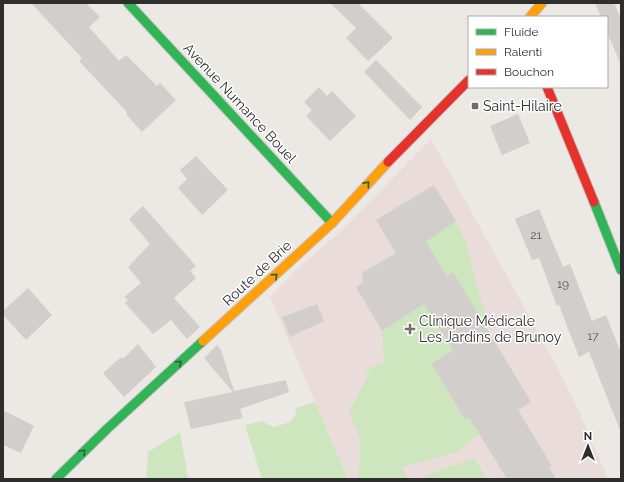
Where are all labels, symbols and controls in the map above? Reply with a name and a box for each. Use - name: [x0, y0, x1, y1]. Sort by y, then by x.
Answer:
- legend: [468, 16, 608, 88]
- text: Fluide: [504, 25, 539, 39]
- street label: Avenue Numance Bouel: [180, 40, 300, 166]
- text: Ralenti: [504, 45, 542, 59]
- text: Bouchon: [504, 65, 554, 79]
- place label: Saint-Hilaire: [483, 98, 562, 114]
- marker: Saint-Hilaire: [470, 101, 480, 111]
- one-way arrow: [362, 181, 370, 189]
- house number: 21: [530, 228, 542, 242]
- street label: Route de Brie: [219, 237, 295, 309]
- one-way arrow: [270, 273, 277, 280]
- house number: 19: [557, 277, 569, 291]
- place label: Clinique Médicale Les Jardins de Brunoy: [419, 313, 562, 345]
- marker: Clinique Médicale Les Jardins de Brunoy: [404, 323, 416, 335]
- house number: 17: [587, 329, 599, 343]
- one-way arrow: [174, 361, 181, 368]
- north arrow: [568, 426, 608, 466]
- text: N: [584, 430, 592, 443]
- one-way arrow: [78, 449, 86, 457]

